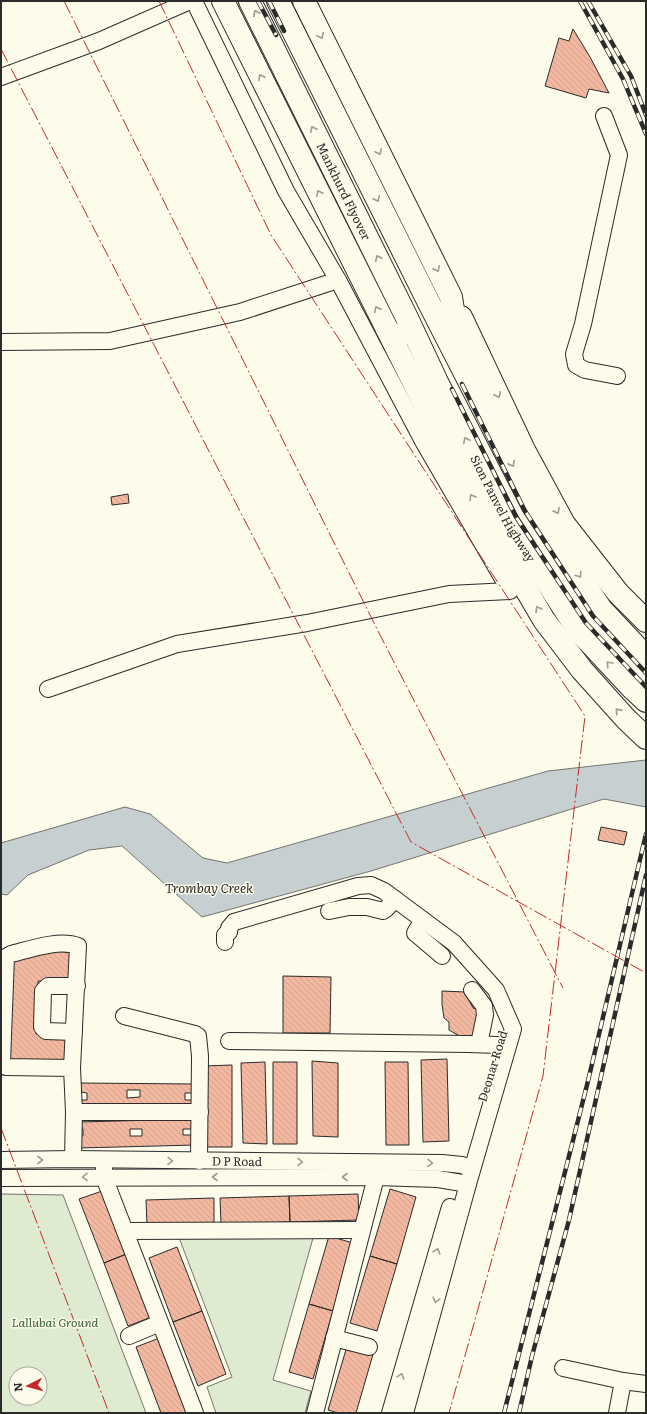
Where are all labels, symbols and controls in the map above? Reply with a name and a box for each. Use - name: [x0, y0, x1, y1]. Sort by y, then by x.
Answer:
- one-way arrow: [253, 10, 260, 17]
- one-way arrow: [317, 32, 324, 39]
- one-way arrow: [258, 74, 266, 81]
- one-way arrow: [311, 126, 318, 134]
- street label: Mankhurd Flyover: [312, 139, 376, 243]
- one-way arrow: [374, 148, 382, 156]
- one-way arrow: [316, 190, 324, 197]
- one-way arrow: [372, 195, 380, 202]
- one-way arrow: [375, 255, 382, 263]
- one-way arrow: [432, 265, 440, 272]
- one-way arrow: [374, 306, 382, 314]
- one-way arrow: [493, 391, 501, 398]
- one-way arrow: [463, 436, 471, 444]
- street label: Sion Panvel Highway: [466, 452, 540, 565]
- one-way arrow: [508, 460, 515, 467]
- one-way arrow: [469, 494, 477, 501]
- one-way arrow: [552, 507, 559, 514]
- one-way arrow: [574, 571, 581, 578]
- one-way arrow: [535, 606, 543, 613]
- one-way arrow: [607, 661, 614, 668]
- one-way arrow: [616, 708, 623, 716]
- water label: Trombay Creek: [165, 878, 254, 897]
- street label: Deonar Road: [473, 1027, 512, 1104]
- street label: D P Road: [212, 1152, 263, 1170]
- one-way arrow: [37, 1156, 43, 1164]
- one-way arrow: [167, 1157, 173, 1165]
- one-way arrow: [297, 1158, 303, 1166]
- one-way arrow: [427, 1159, 433, 1167]
- one-way arrow: [82, 1173, 88, 1181]
- one-way arrow: [212, 1173, 218, 1181]
- one-way arrow: [342, 1173, 348, 1181]
- one-way arrow: [432, 1247, 441, 1254]
- one-way arrow: [432, 1297, 440, 1304]
- park label: Lallubai Ground: [12, 1313, 99, 1331]
- north arrow: [8, 1366, 48, 1406]
- one-way arrow: [396, 1372, 405, 1379]
- text: N: [9, 1382, 25, 1393]

